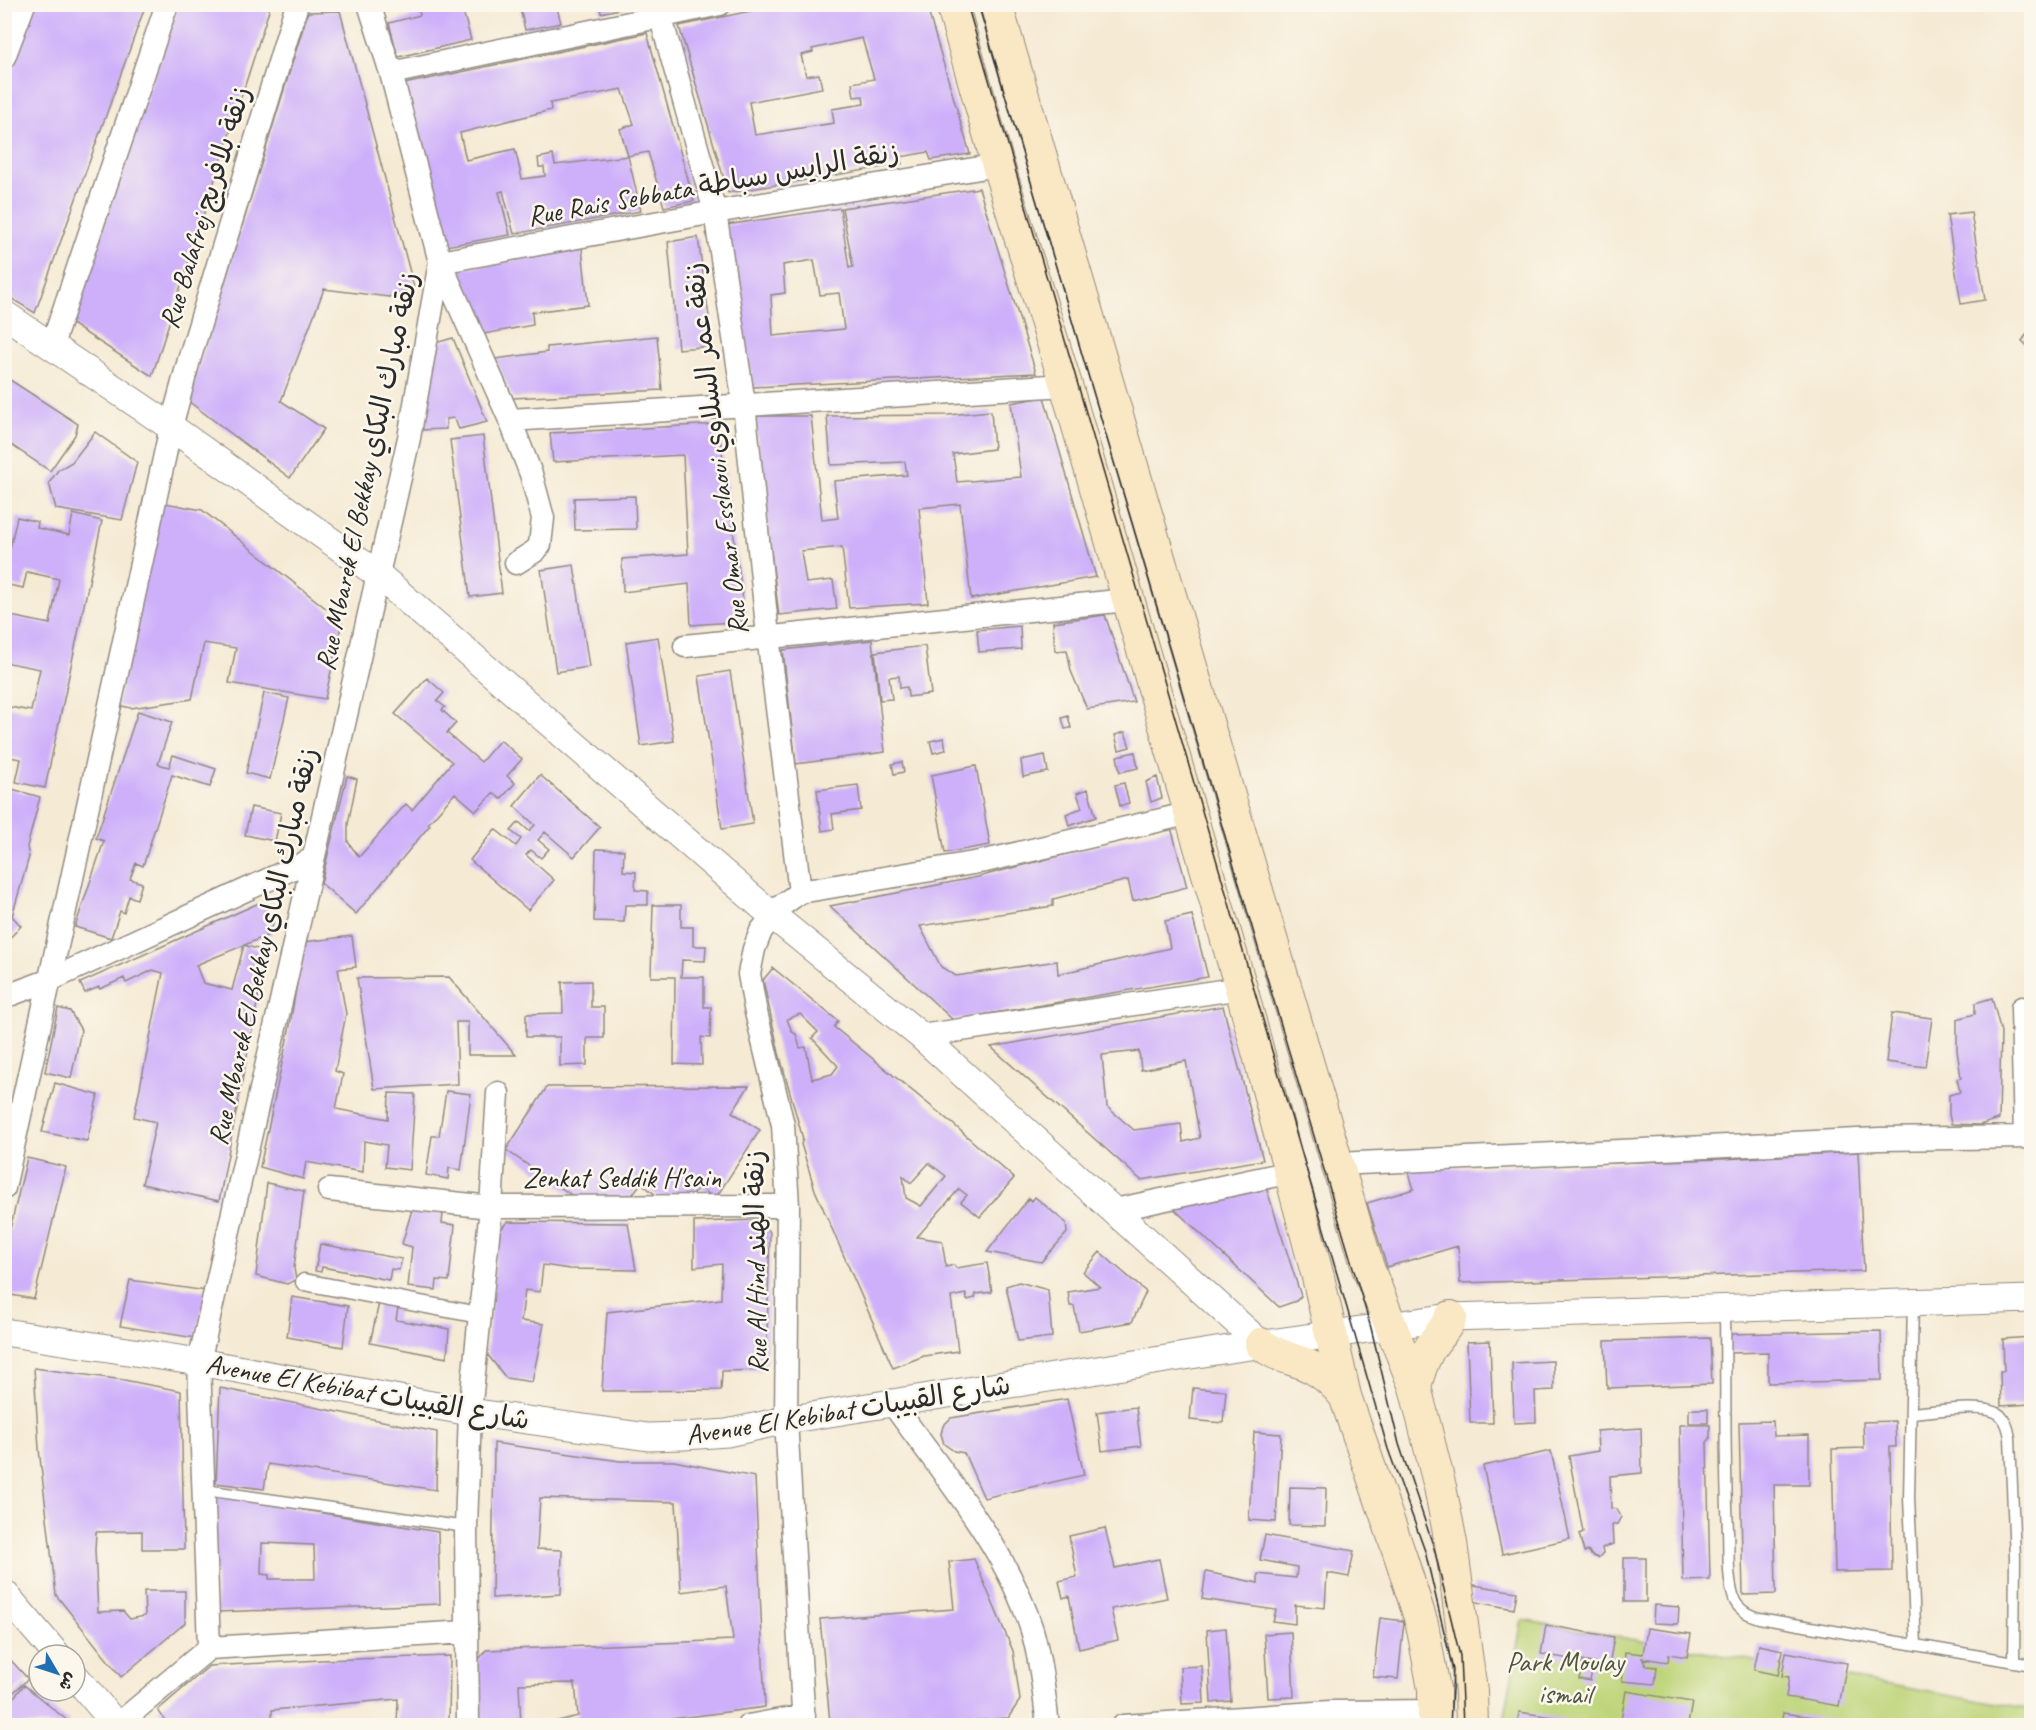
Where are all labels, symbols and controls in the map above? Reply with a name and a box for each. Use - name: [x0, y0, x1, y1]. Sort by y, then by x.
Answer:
- street label: Rue Balafrej زنقة بلافريج: [151, 82, 259, 333]
- street label: Rue Rais Sebbata زنقة الرايس سباطة: [525, 134, 902, 233]
- street label: Rue Omar Esslaoui زنقة عمر السلاوي: [675, 260, 759, 637]
- street label: Rue Mbarek El Bekkay زنقة مبارك البكاي: [307, 268, 429, 674]
- street label: Rue Mbarek El Bekkay زنقة مبارك البكاي: [200, 744, 328, 1149]
- street label: Rue Al Hind زنقة الهند: [736, 1150, 775, 1374]
- street label: Zenkat Seddik H'sain: [523, 1160, 722, 1195]
- street label: Avenue El Kebibat شارع القبيبات: [203, 1346, 533, 1439]
- street label: Avenue El Kebibat شارع القبيبات: [683, 1367, 1013, 1454]
- north arrow: [27, 1643, 87, 1703]
- park label: Park Moulay ismail: [1506, 1644, 1626, 1711]
- text: ش: [55, 1669, 81, 1695]

